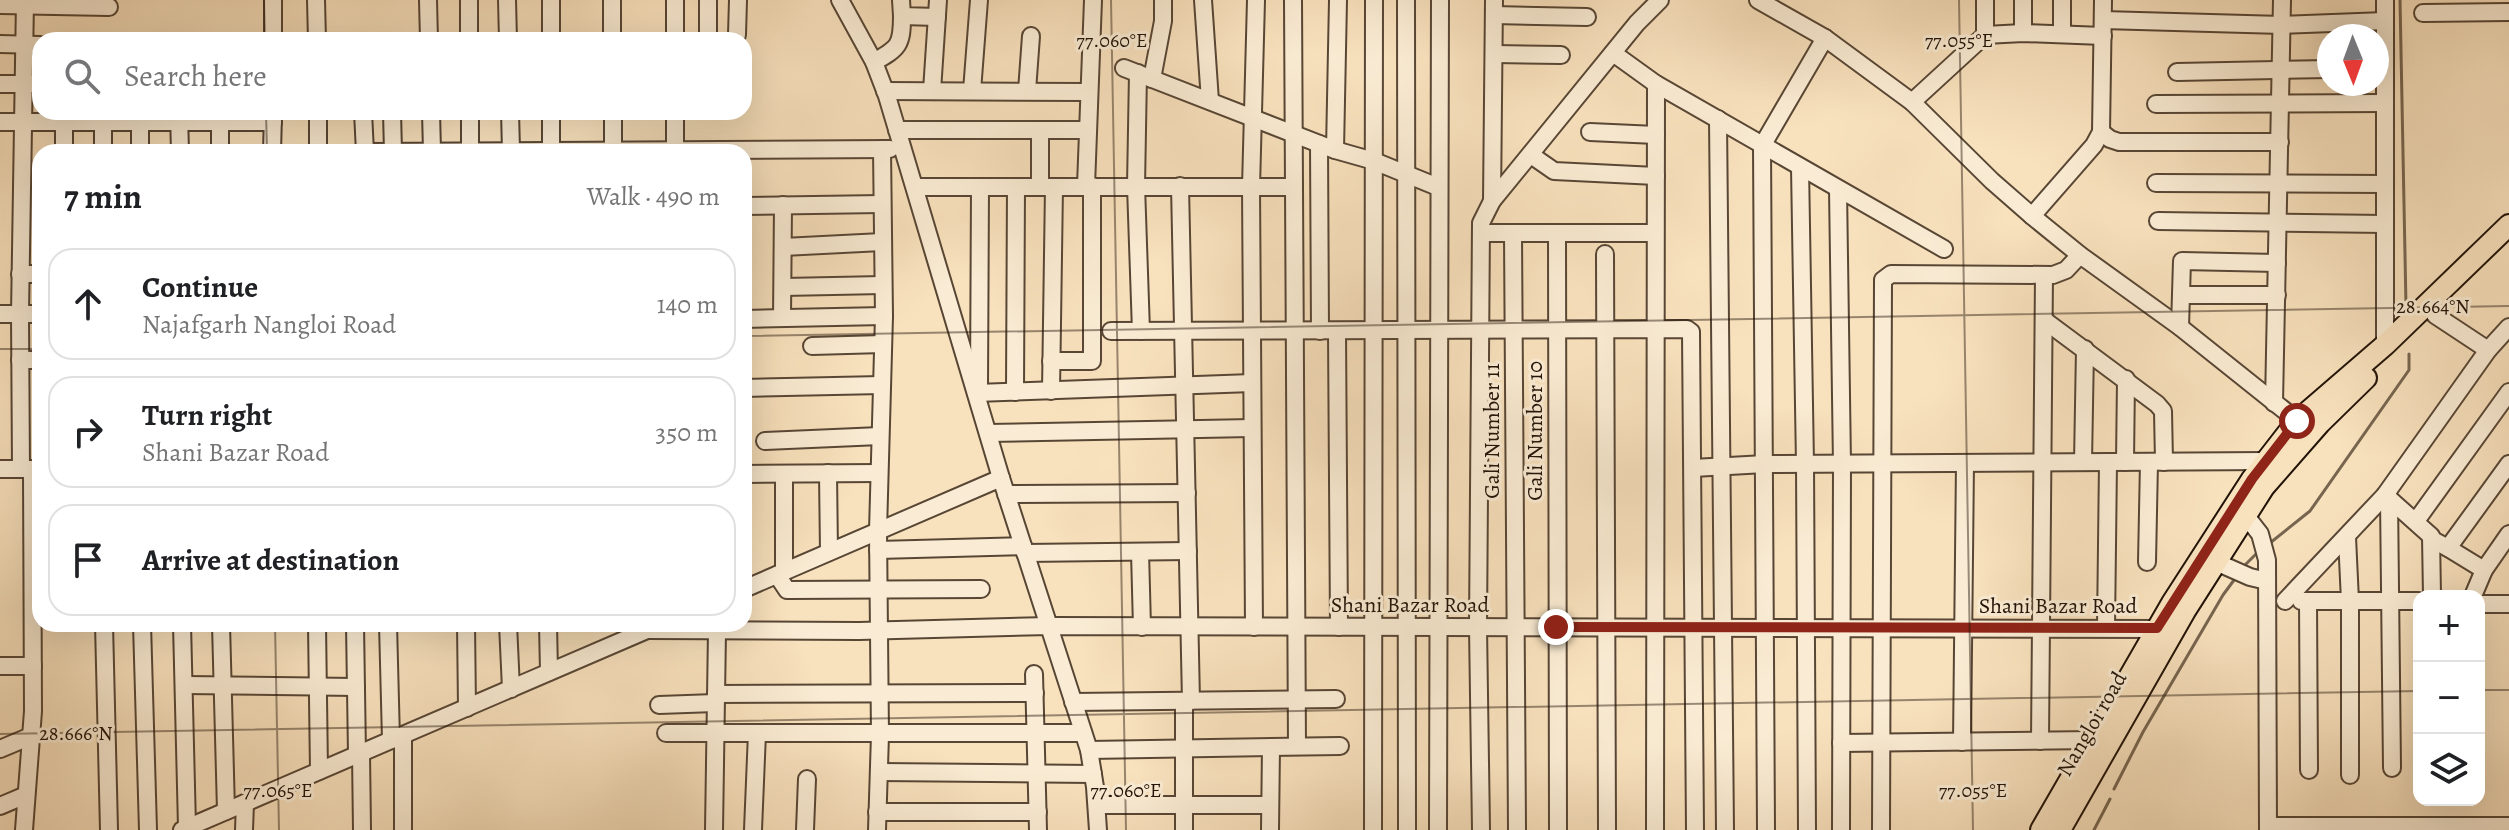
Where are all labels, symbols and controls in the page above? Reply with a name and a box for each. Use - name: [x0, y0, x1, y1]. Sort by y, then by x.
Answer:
- north arrow: [2317, 24, 2389, 96]
- text: 77.060°E: [1076, 27, 1148, 54]
- text: 77.055°E: [1925, 27, 1993, 54]
- search box: [32, 32, 752, 120]
- icon: search: [60, 54, 104, 98]
- text: Search here: [124, 56, 267, 96]
- text: 7 min: [64, 173, 142, 220]
- text: Walk · 490 m: [587, 179, 720, 214]
- text: Continue: [142, 267, 258, 307]
- icon: ahead: [66, 282, 110, 326]
- text: 140 m: [657, 287, 718, 322]
- text: 28.664°N: [2396, 293, 2470, 320]
- text: Najafgarh Nangloi Road: [142, 307, 396, 342]
- street label: Gali Number 10: [1520, 361, 1550, 501]
- street label: Gali Number 11: [1477, 363, 1507, 499]
- text: Turn right: [142, 395, 272, 435]
- route start: [2279, 403, 2315, 439]
- icon: right: [66, 410, 110, 454]
- text: 350 m: [655, 415, 718, 450]
- text: Shani Bazar Road: [142, 435, 329, 470]
- icon: arrive: [66, 538, 110, 582]
- text: Arrive at destination: [142, 540, 399, 580]
- street label: Shani Bazar Road: [1331, 590, 1489, 620]
- map controls: [2413, 590, 2485, 806]
- button: +: [2413, 590, 2485, 662]
- street label: Shani Bazar Road: [1979, 591, 2137, 621]
- route end: [1538, 609, 1574, 645]
- button: −: [2413, 662, 2485, 734]
- street label: Nangloi road: [2050, 666, 2134, 782]
- text: 28.666°N: [39, 720, 113, 747]
- button: layers: [2413, 734, 2485, 806]
- text: 77.065°E: [243, 777, 313, 804]
- text: 77.060°E: [1090, 777, 1162, 804]
- text: 77.055°E: [1939, 777, 2007, 804]

